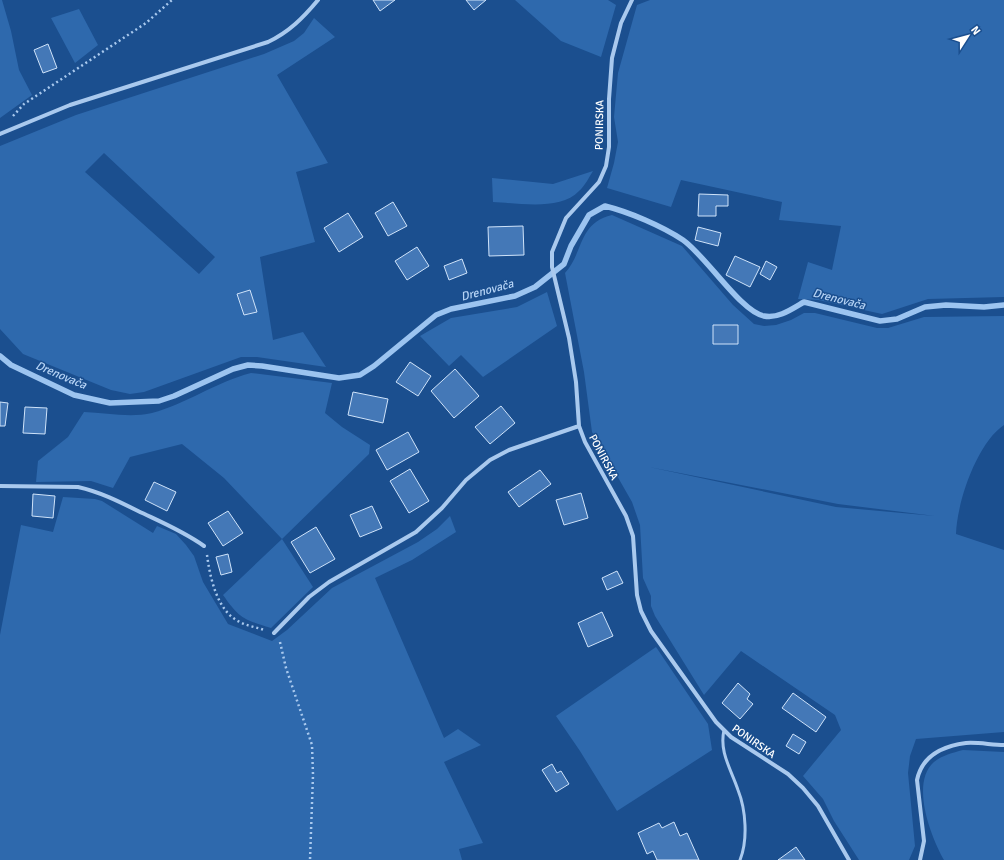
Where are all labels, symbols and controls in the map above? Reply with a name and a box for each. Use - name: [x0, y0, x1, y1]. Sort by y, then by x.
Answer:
- north arrow: [948, 16, 988, 56]
- text: N: [968, 23, 983, 37]
- street label: PONIRSKA: [593, 100, 606, 150]
- water label: Drenovača: [459, 276, 516, 305]
- water label: Drenovača: [811, 286, 868, 313]
- water label: Drenovača: [33, 358, 89, 393]
- street label: PONIRSKA: [586, 432, 621, 483]
- street label: PONIRSKA: [729, 722, 778, 761]

